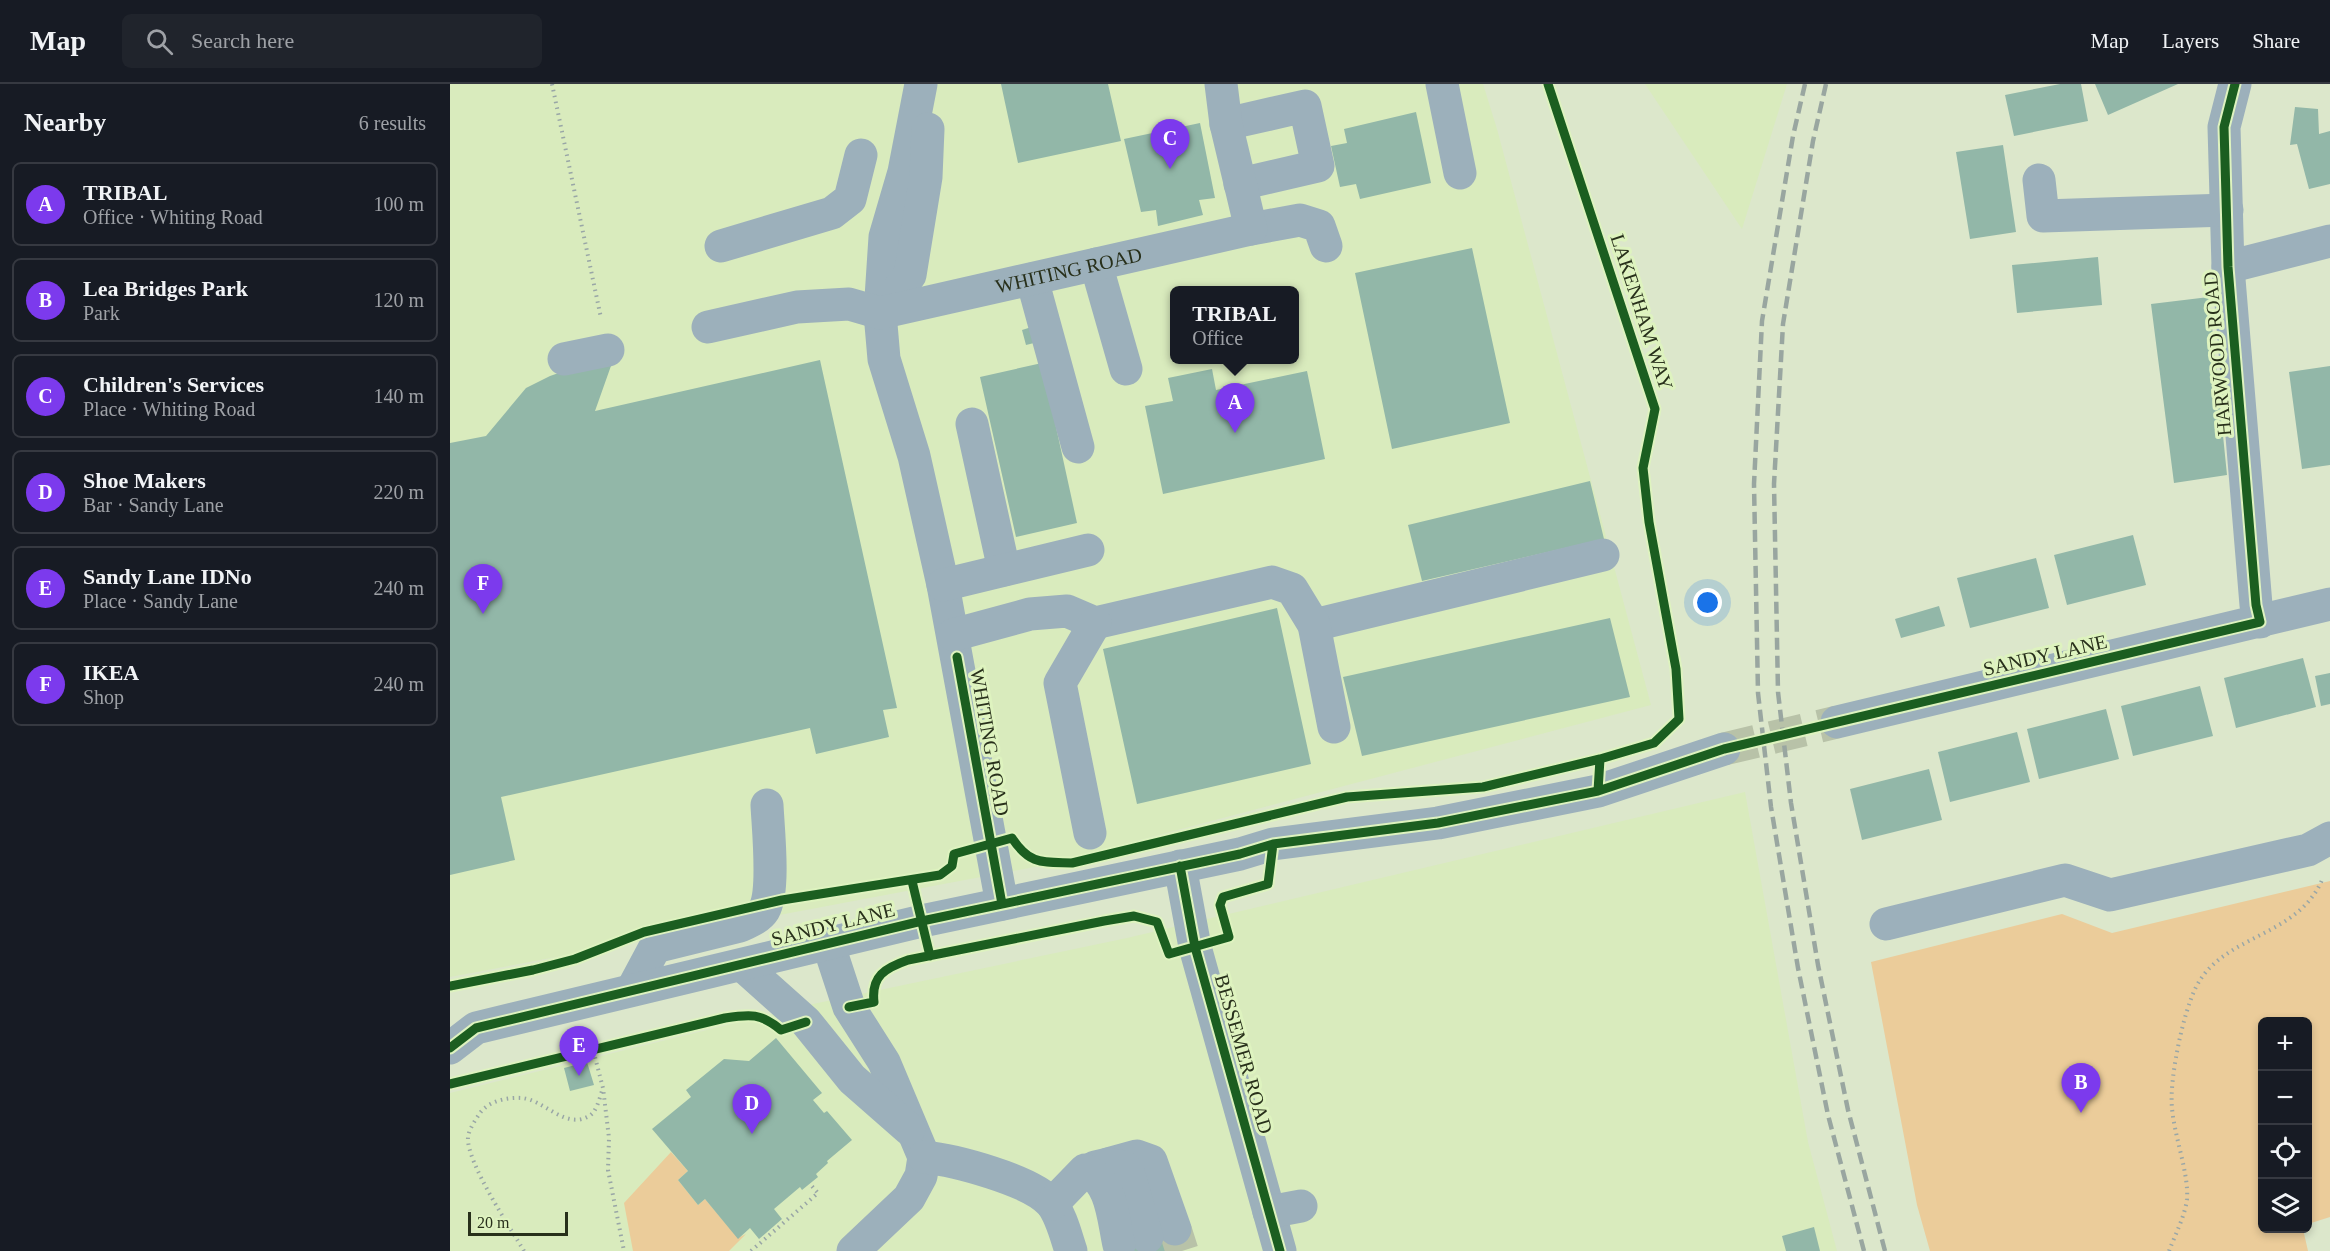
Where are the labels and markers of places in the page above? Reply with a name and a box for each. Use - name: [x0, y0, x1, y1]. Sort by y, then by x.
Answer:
- pin: C: [1150, 120, 1190, 169]
- pin: A: [1216, 384, 1254, 433]
- pin: F: [464, 564, 502, 614]
- pin: E: [560, 1026, 598, 1076]
- pin: B: [2062, 1064, 2100, 1113]
- pin: D: [732, 1084, 772, 1134]

